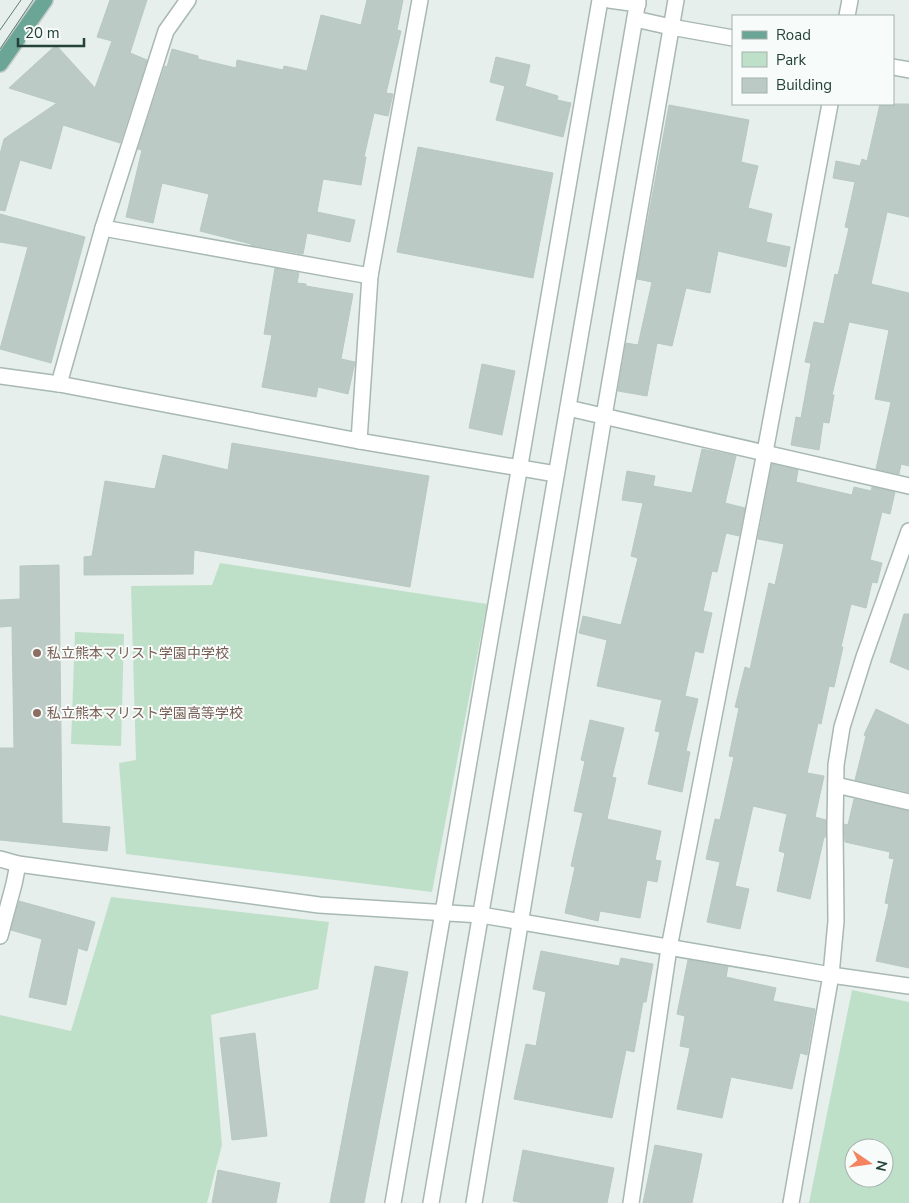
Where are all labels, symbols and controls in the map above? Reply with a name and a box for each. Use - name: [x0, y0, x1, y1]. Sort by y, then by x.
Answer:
- scale bar: [18, 15, 84, 47]
- legend: [732, 15, 894, 105]
- text: 20 m: [25, 23, 60, 43]
- text: Road: [776, 25, 811, 45]
- text: Park: [776, 50, 806, 70]
- text: Building: [776, 75, 832, 95]
- place label: 私立熊本マリスト学園中学校: [47, 644, 229, 663]
- marker: 私立熊本マリスト学園中学校: [31, 647, 43, 659]
- place label: 私立熊本マリスト学園高等学校: [47, 704, 243, 723]
- marker: 私立熊本マリスト学園高等学校: [31, 707, 43, 719]
- north arrow: [844, 1138, 894, 1188]
- text: N: [871, 1159, 892, 1173]

